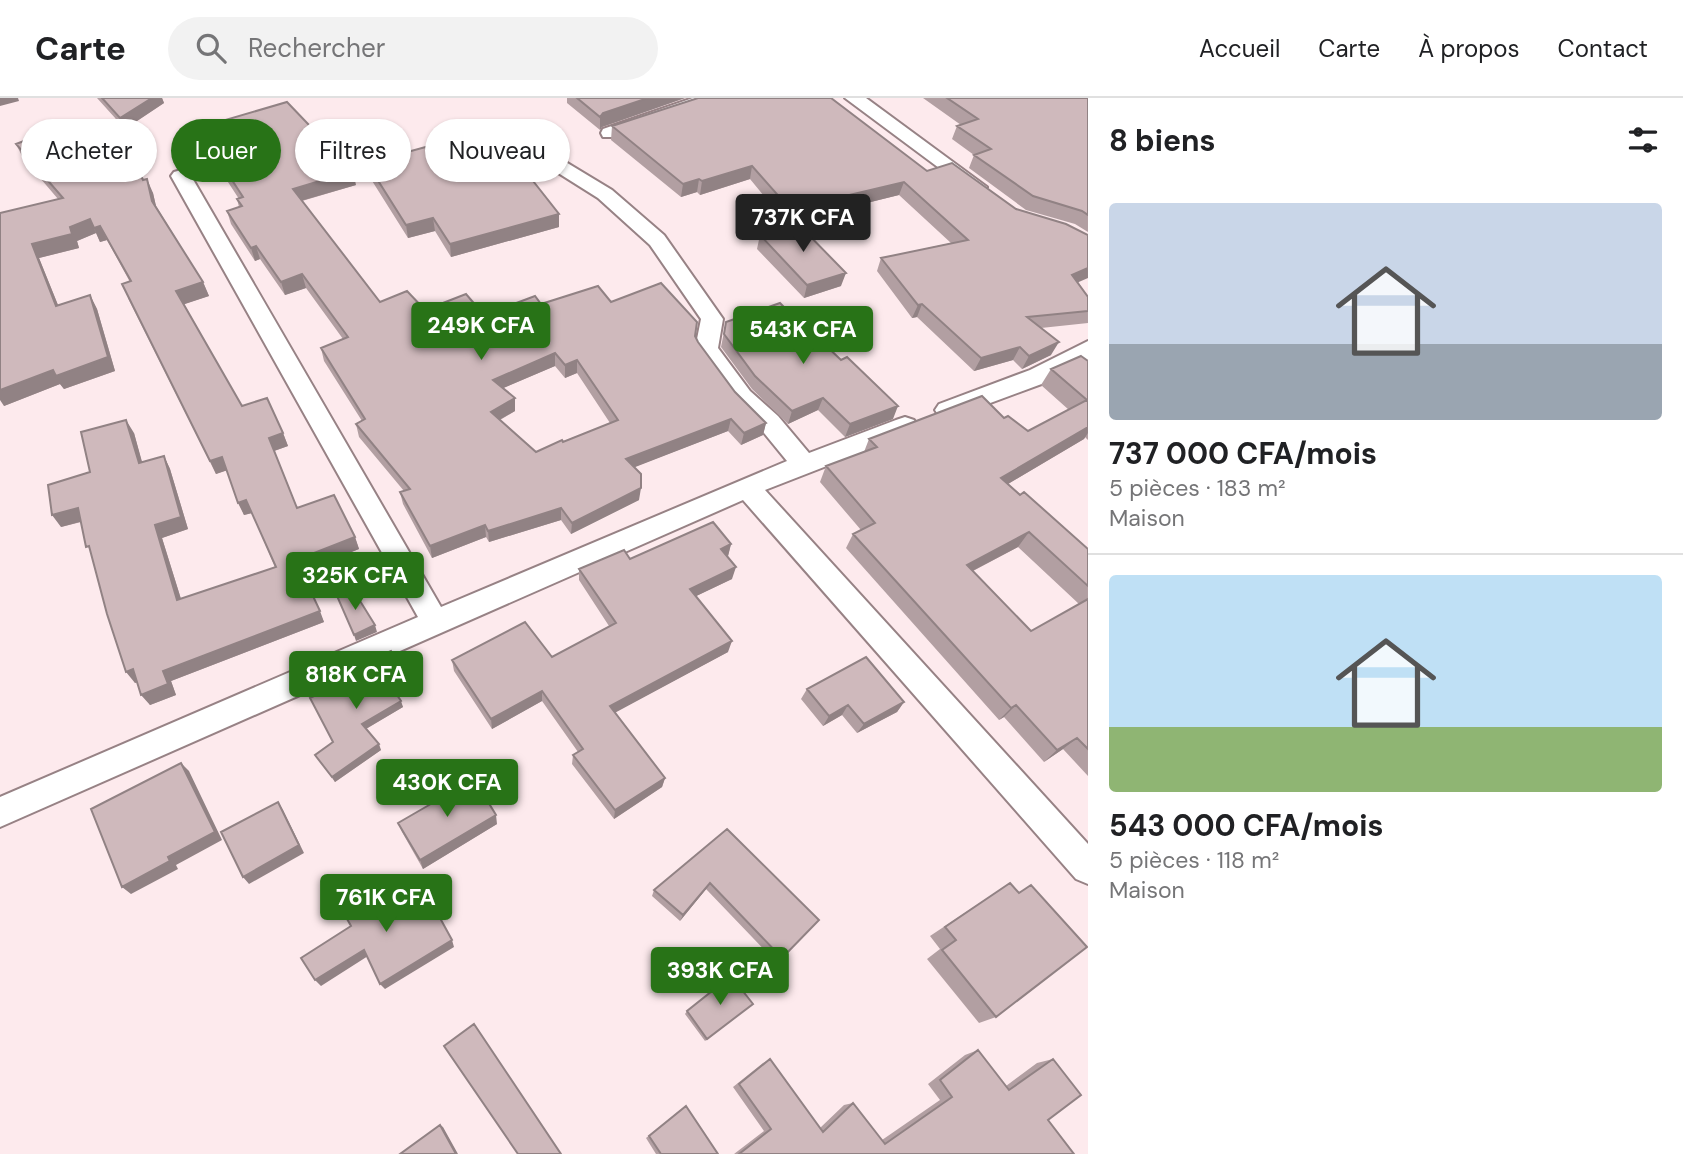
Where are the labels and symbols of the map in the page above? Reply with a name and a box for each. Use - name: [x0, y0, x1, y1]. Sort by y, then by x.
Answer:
- pin: 737K CFA: [731, 194, 875, 254]
- pin: 249K CFA: [409, 302, 553, 362]
- pin: 543K CFA: [731, 306, 875, 366]
- pin: 325K CFA: [283, 552, 427, 612]
- pin: 818K CFA: [284, 652, 428, 711]
- pin: 430K CFA: [375, 760, 519, 819]
- pin: 761K CFA: [314, 874, 458, 934]
- pin: 393K CFA: [648, 948, 792, 1007]

